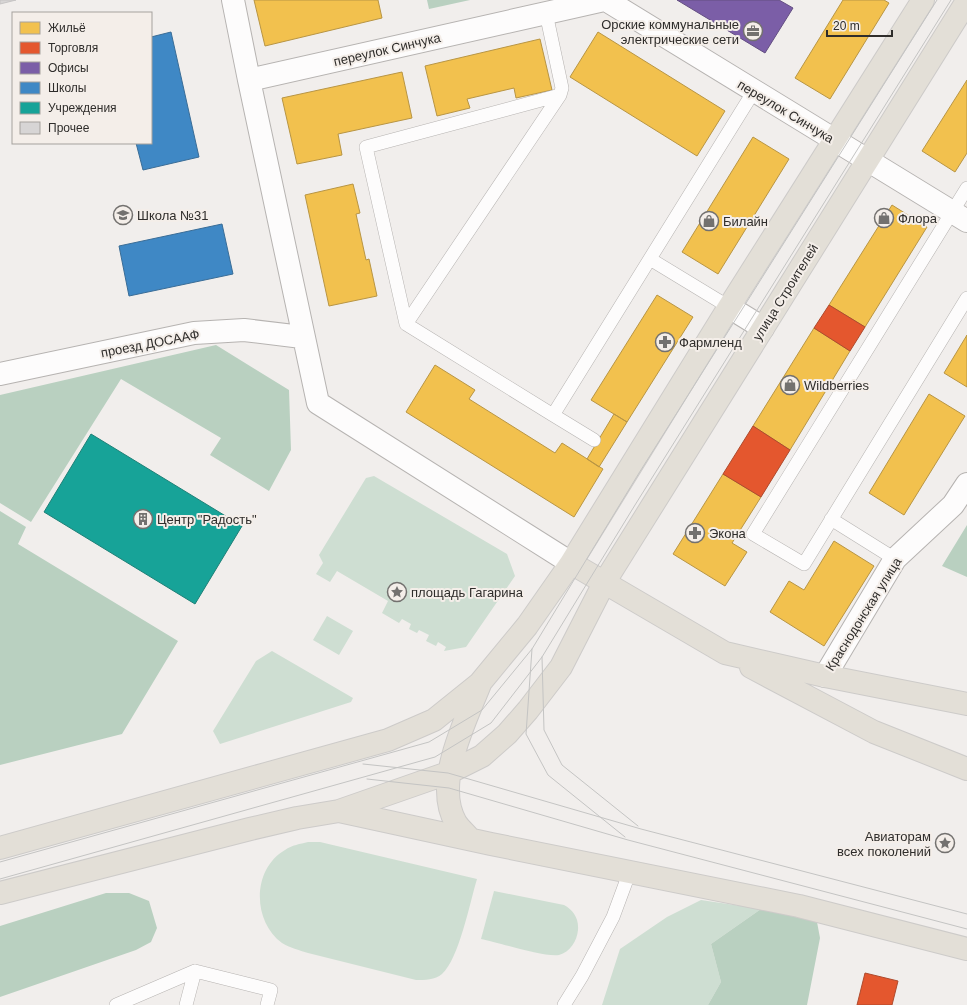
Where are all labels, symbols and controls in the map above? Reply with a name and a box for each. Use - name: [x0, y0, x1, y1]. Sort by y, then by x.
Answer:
- legend: [12, 12, 152, 144]
- scale bar: [827, 12, 892, 38]
- place label: Орские коммунальные электрические сети: [601, 17, 739, 47]
- text: 20 m: [833, 19, 860, 33]
- office icon: Орские коммунальные электрические сети: [742, 20, 764, 42]
- text: Жильё: [48, 21, 86, 35]
- street label: переулок Синчука: [332, 30, 443, 69]
- text: Торговля: [48, 41, 98, 55]
- text: Офисы: [48, 61, 89, 75]
- street label: переулок Синчука: [735, 77, 837, 146]
- text: Школы: [48, 81, 86, 95]
- text: Учреждения: [48, 101, 117, 115]
- text: Прочее: [48, 121, 90, 135]
- school or university icon: Школа №31: [112, 204, 134, 226]
- shop icon: Флора: [873, 207, 895, 229]
- place label: Школа №31: [137, 208, 209, 223]
- shop icon: Билайн: [698, 210, 720, 232]
- place label: Флора: [898, 211, 938, 226]
- place label: Билайн: [723, 214, 768, 229]
- street label: улица Строителей: [750, 241, 821, 343]
- street label: проезд ДОСААФ: [100, 327, 201, 360]
- pharmacy icon: Фармленд: [654, 331, 676, 353]
- place label: Фармленд: [679, 335, 742, 350]
- shop icon: Wildberries: [779, 374, 801, 396]
- place label: Wildberries: [804, 378, 870, 393]
- building icon: Центр "Радость": [132, 508, 154, 530]
- place label: Центр "Радость": [157, 512, 257, 527]
- pharmacy icon: Экона: [684, 522, 706, 544]
- place label: Экона: [709, 526, 747, 541]
- street label: Краснодонская улица: [822, 554, 905, 674]
- place icon: площадь Гагарина: [386, 581, 408, 603]
- place label: площадь Гагарина: [411, 585, 524, 600]
- place label: Авиаторам всех поколений: [837, 829, 931, 859]
- place icon: Авиаторам всех поколений: [934, 832, 956, 854]

